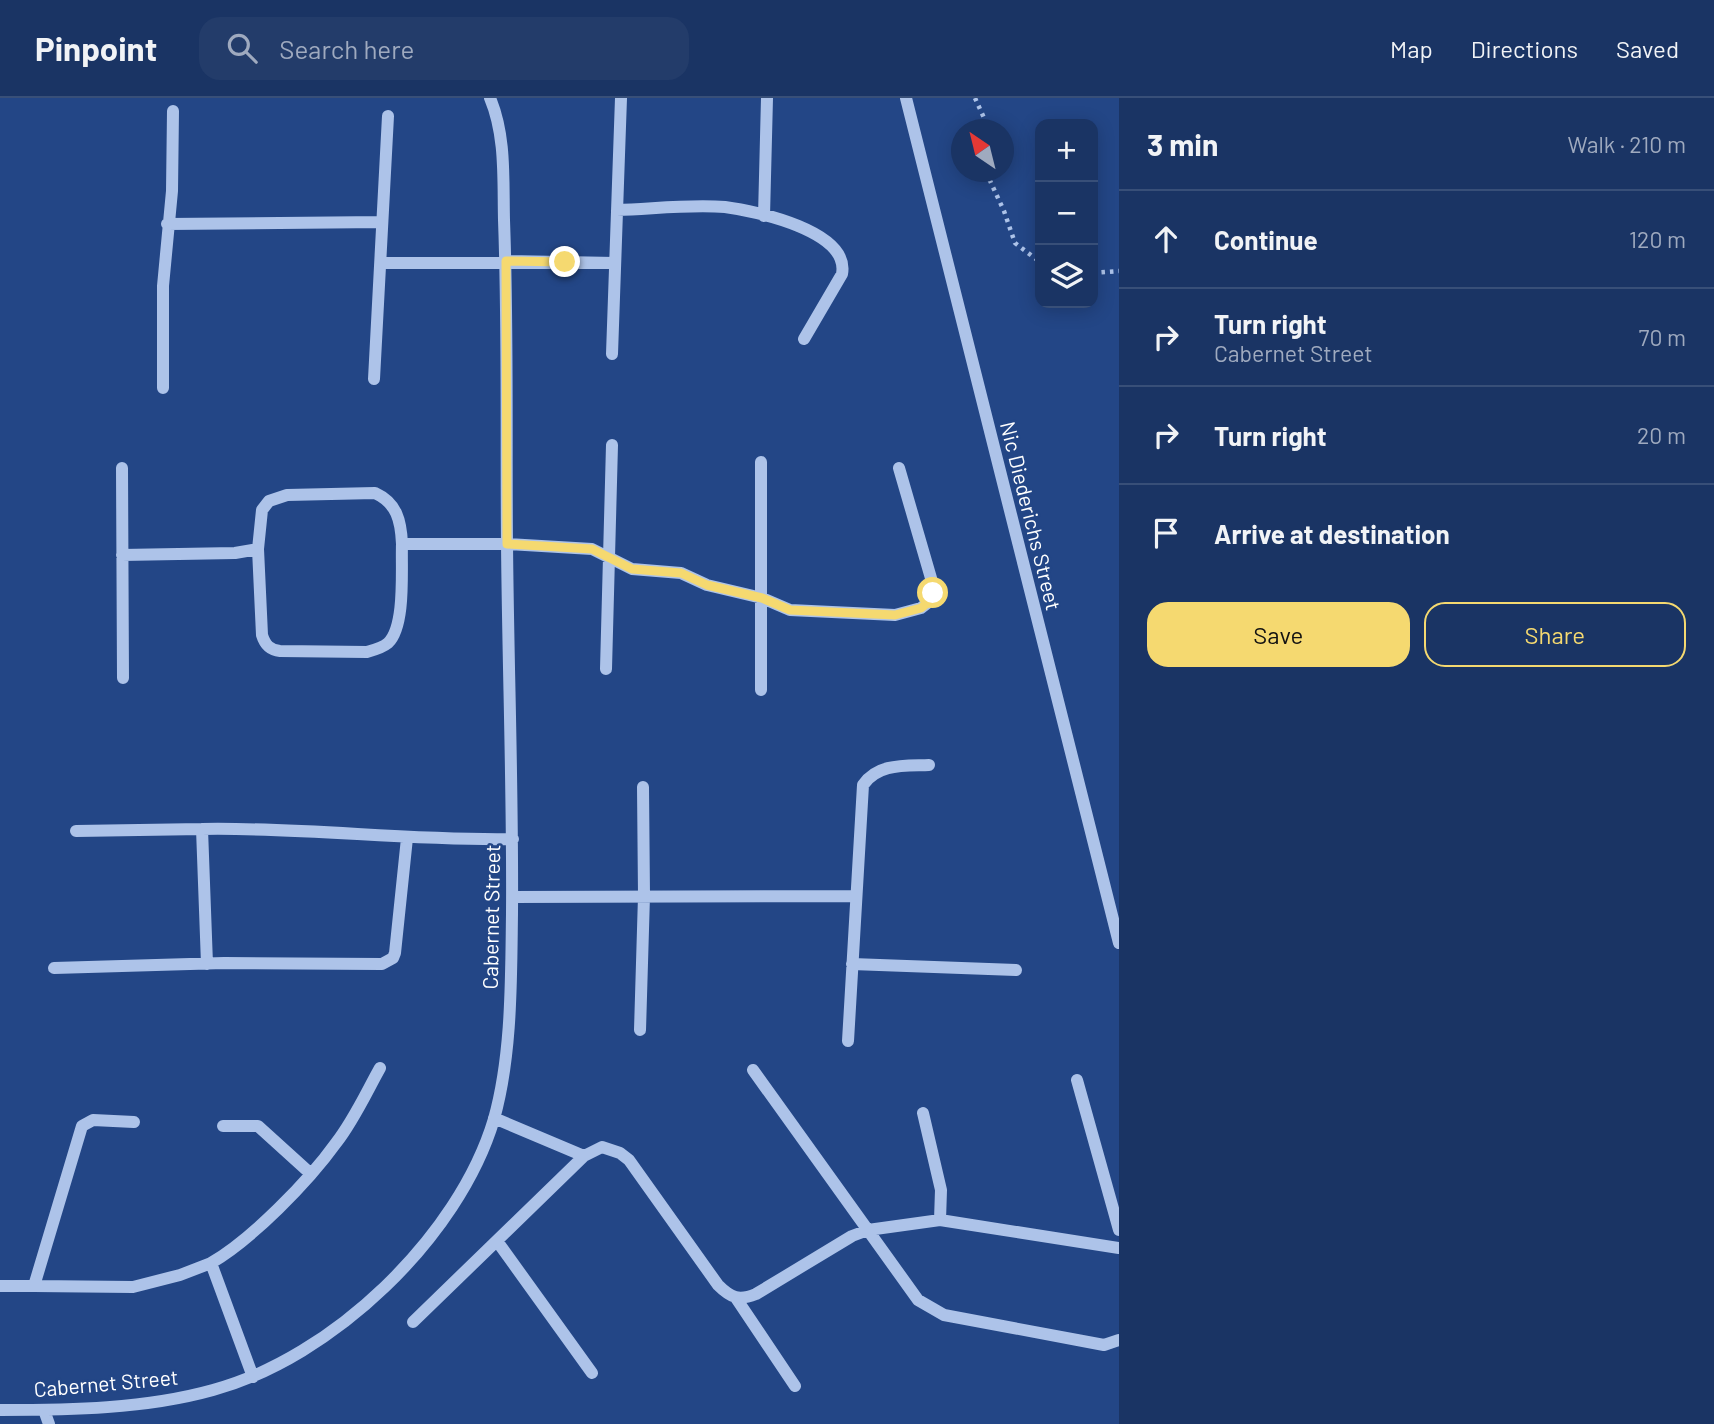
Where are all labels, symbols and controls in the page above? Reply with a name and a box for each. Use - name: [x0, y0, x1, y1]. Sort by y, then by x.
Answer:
- search box: [199, 17, 689, 80]
- text: Pinpoint: [35, 28, 157, 68]
- icon: search: [223, 29, 261, 67]
- text: Search here: [279, 33, 414, 64]
- text: Map: [1390, 34, 1433, 63]
- text: Directions: [1471, 34, 1578, 63]
- text: Saved: [1616, 34, 1679, 63]
- north arrow: [951, 119, 1014, 182]
- map controls: [1035, 119, 1098, 308]
- button: +: [1035, 119, 1098, 182]
- text: 3 min: [1147, 126, 1218, 162]
- text: Walk · 210 m: [1568, 130, 1686, 158]
- button: −: [1035, 182, 1098, 245]
- icon: ahead: [1147, 220, 1185, 258]
- text: Continue: [1214, 224, 1318, 255]
- text: 120 m: [1629, 225, 1686, 253]
- button: layers: [1035, 245, 1098, 308]
- route end: [549, 246, 580, 277]
- text: Turn right: [1214, 308, 1327, 339]
- icon: right: [1147, 318, 1185, 356]
- text: 70 m: [1639, 323, 1686, 351]
- text: Cabernet Street: [1214, 339, 1373, 367]
- icon: right: [1147, 416, 1185, 454]
- street label: Nic Diederichs Street: [996, 419, 1067, 613]
- text: Turn right: [1214, 420, 1327, 451]
- text: 20 m: [1637, 421, 1686, 449]
- icon: arrive: [1147, 514, 1185, 552]
- text: Arrive at destination: [1214, 518, 1450, 549]
- route start: [917, 577, 948, 608]
- button: Save: [1147, 602, 1410, 667]
- button: Share: [1424, 602, 1686, 667]
- street label: Cabernet Street: [477, 844, 504, 990]
- street label: Cabernet Street: [33, 1364, 179, 1401]

